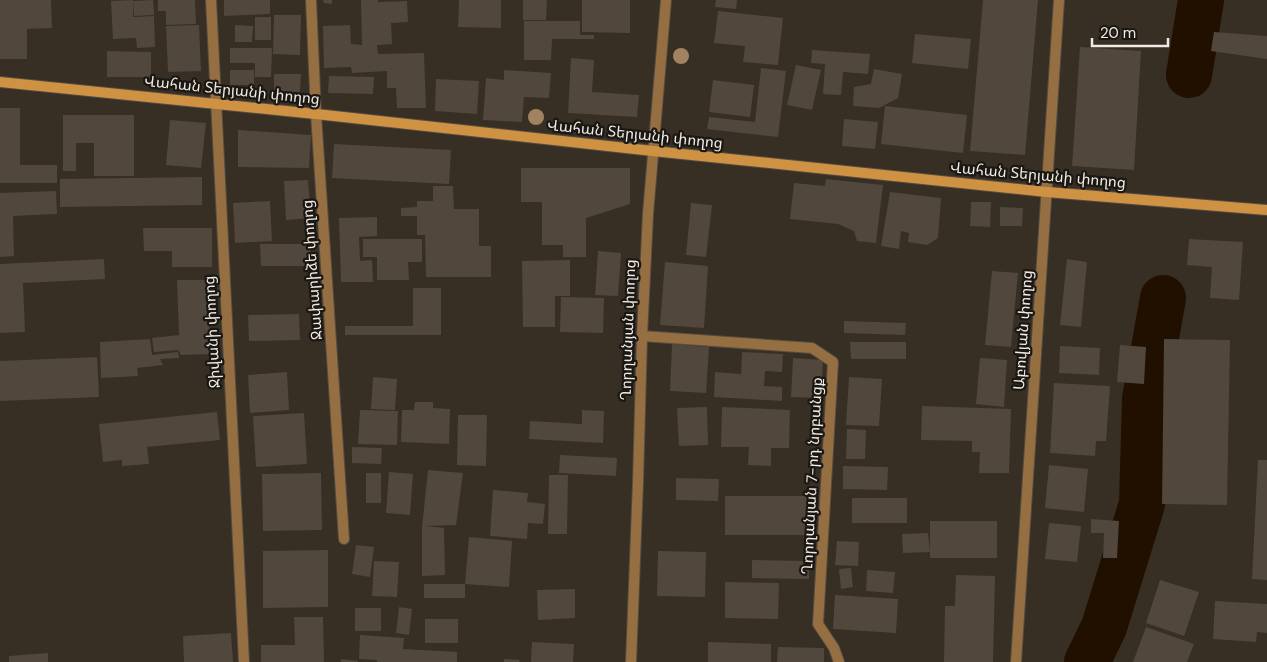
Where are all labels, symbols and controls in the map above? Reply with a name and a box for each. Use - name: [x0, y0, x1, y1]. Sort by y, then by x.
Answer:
- scale bar: [1092, 15, 1168, 47]
- text: 20 m: [1100, 23, 1136, 43]
- street label: Վահան Տերյանի փողոց: [143, 71, 321, 109]
- street label: Վահան Տերյանի փողոց: [546, 115, 724, 153]
- street label: Վահան Տերյանի փողոց: [949, 157, 1127, 193]
- street label: Ջափարիձե փողոց: [297, 199, 327, 341]
- street label: Ղորղանյան փողոց: [616, 259, 640, 401]
- street label: Աբովյան փողոց: [1009, 269, 1037, 391]
- street label: Ջիվանի փողոց: [199, 275, 225, 389]
- street label: Ղորղանյան 7-րդ նրբանցք: [797, 377, 827, 575]

